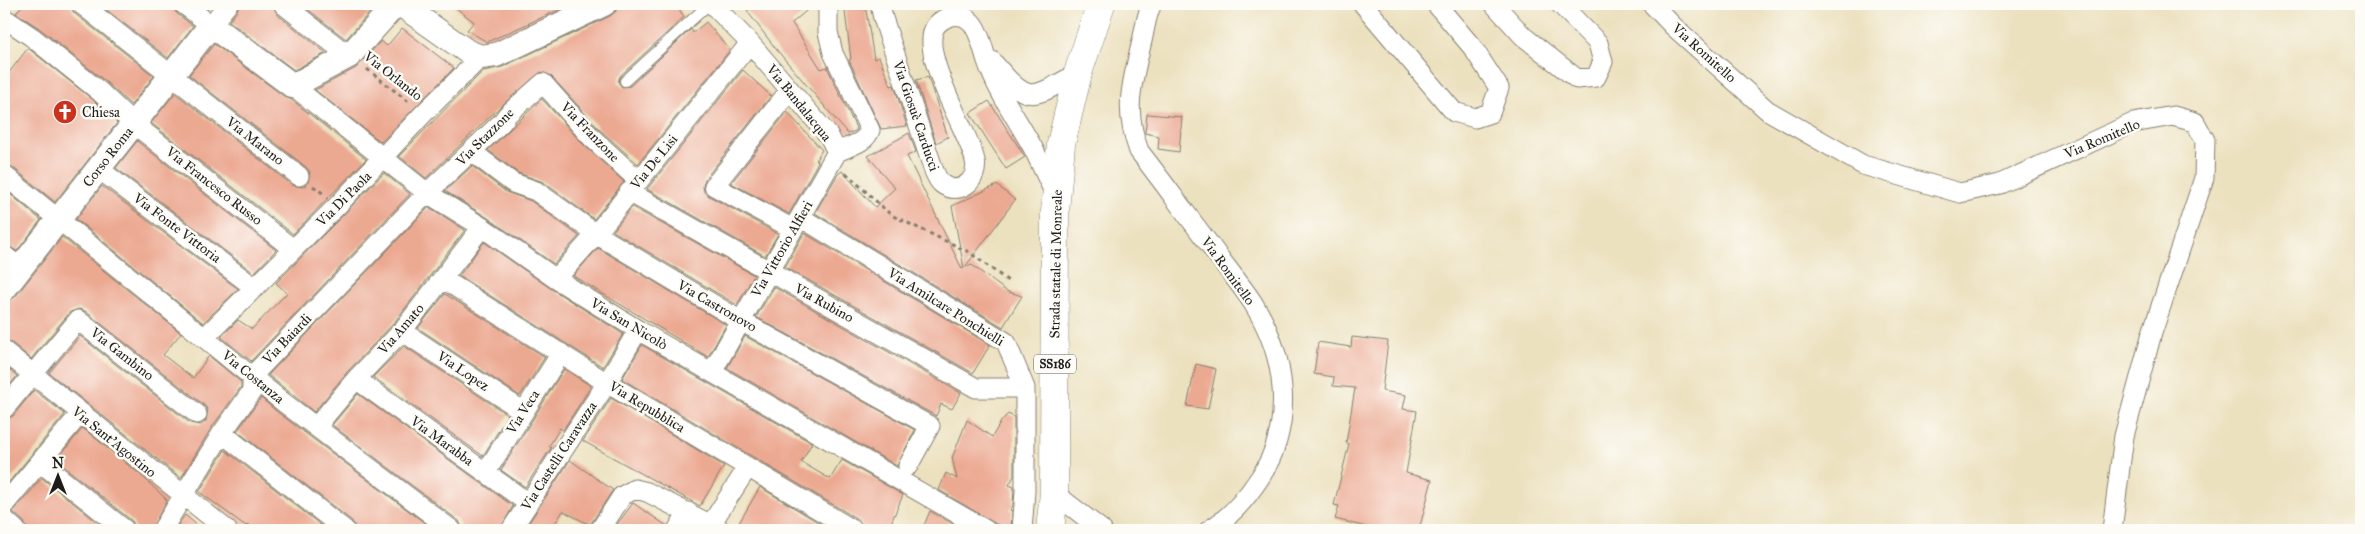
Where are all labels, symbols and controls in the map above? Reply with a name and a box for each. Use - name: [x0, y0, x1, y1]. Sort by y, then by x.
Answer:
- street label: Via Romitello: [1668, 19, 1740, 86]
- street label: Via Orlando: [359, 47, 426, 104]
- street label: Via Giosuè Carducci: [889, 57, 943, 174]
- street label: Via Bandalacqua: [761, 60, 835, 146]
- street label: Via Franzone: [556, 98, 623, 166]
- church icon: Chiesa: [52, 99, 78, 125]
- place label: Chiesa: [82, 104, 120, 121]
- street label: Via Stazzone: [452, 104, 518, 170]
- street label: Via Marano: [222, 113, 287, 169]
- street label: Via Romitello: [2061, 115, 2142, 163]
- street label: Corso Roma: [79, 123, 137, 190]
- street label: Via De Lisi: [626, 131, 681, 194]
- street label: Via Francesco Russo: [162, 142, 266, 229]
- street label: Via Di Paola: [312, 168, 375, 231]
- street label: Via Fonte Vittoria: [129, 189, 224, 267]
- street label: Strada statale di Monreale: [1046, 189, 1066, 339]
- street label: Via Vittorio Alfieri: [747, 198, 817, 301]
- street label: Via Romitello: [1197, 233, 1258, 309]
- street label: Via Amilcare Ponchielli: [884, 264, 1008, 350]
- street label: Via Castronovo: [673, 276, 760, 336]
- street label: Via Rubino: [791, 279, 857, 326]
- street label: Via San Nicolò: [587, 294, 670, 354]
- street label: Via Amato: [374, 300, 428, 359]
- street label: Via Baiardi: [258, 310, 315, 368]
- street label: Via Gambino: [86, 323, 157, 384]
- street label: Via Costanza: [218, 346, 288, 407]
- street label: Via Lopez: [433, 347, 493, 395]
- road number: SS186: [1034, 354, 1076, 374]
- street label: Via Repubblica: [605, 377, 688, 436]
- street label: Via Veca: [502, 387, 543, 438]
- street label: Via Castelli Caravazza: [517, 398, 601, 514]
- street label: Via Sant'Agostino: [68, 402, 160, 481]
- street label: Via Marabba: [406, 412, 477, 470]
- north arrow: [32, 452, 82, 502]
- text: N: [52, 455, 64, 472]

